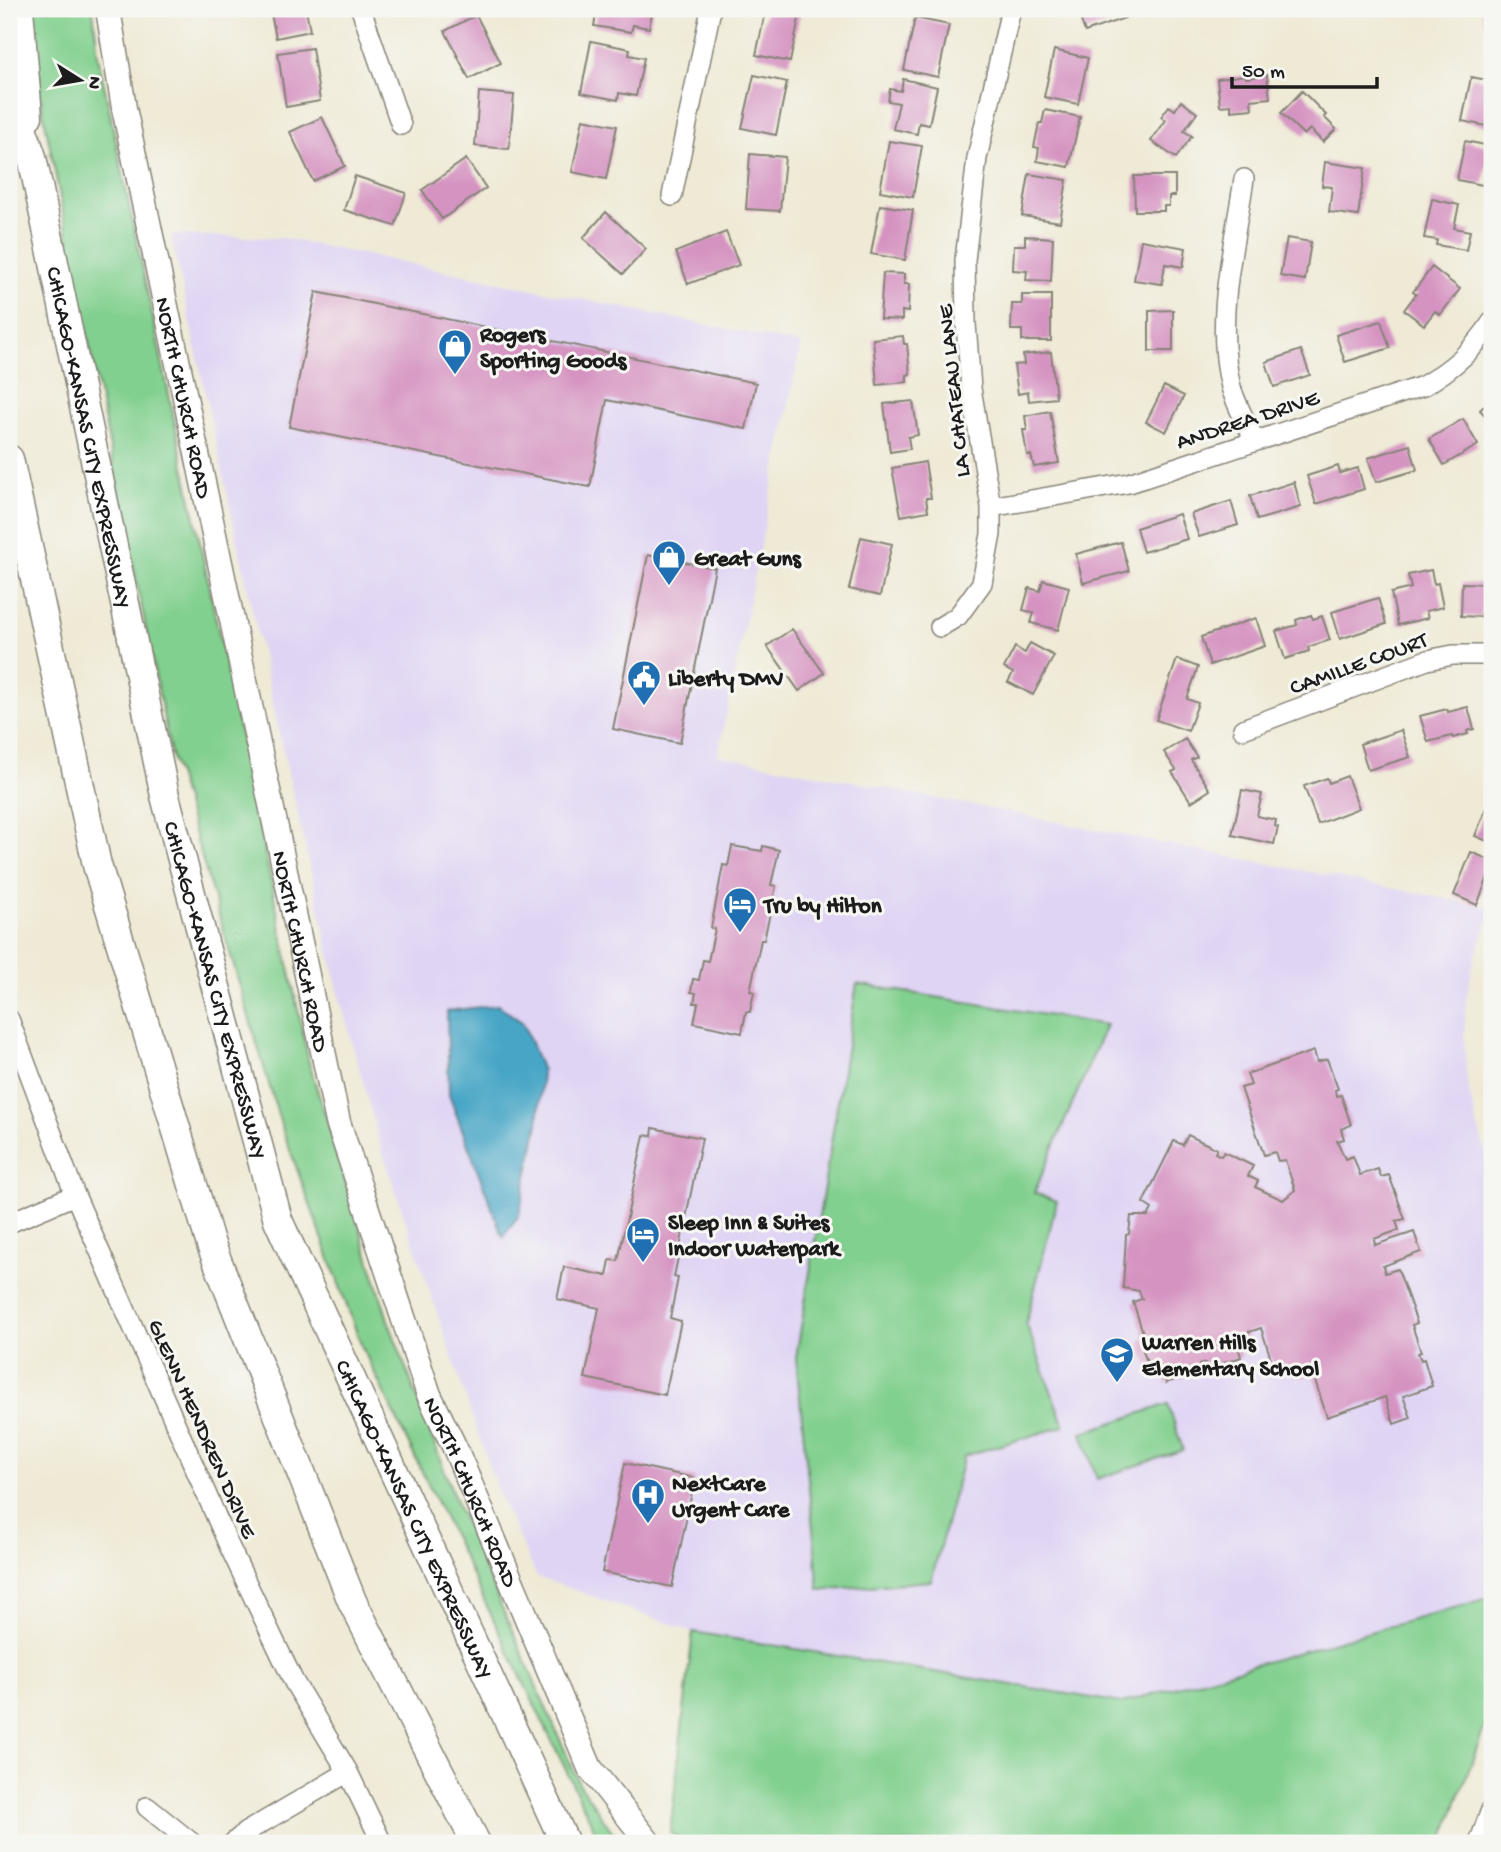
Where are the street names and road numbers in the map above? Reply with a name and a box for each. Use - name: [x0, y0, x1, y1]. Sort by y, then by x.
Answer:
- street label: CHICAGO-KANSAS CITY EXPRESSWAY: [38, 265, 136, 611]
- street label: NORTH CHURCH ROAD: [147, 295, 216, 502]
- street label: LA CHATEAU LANE: [933, 301, 978, 478]
- street label: ANDREA DRIVE: [1173, 385, 1325, 457]
- street label: CAMILLE COURT: [1287, 627, 1433, 703]
- street label: CHICAGO-KANSAS CITY EXPRESSWAY: [155, 819, 271, 1162]
- street label: NORTH CHURCH ROAD: [264, 849, 333, 1056]
- street label: GLENN HENDREN DRIVE: [140, 1316, 262, 1545]
- street label: CHICAGO-KANSAS CITY EXPRESSWAY: [327, 1356, 497, 1684]
- street label: NORTH CHURCH ROAD: [415, 1393, 523, 1593]

